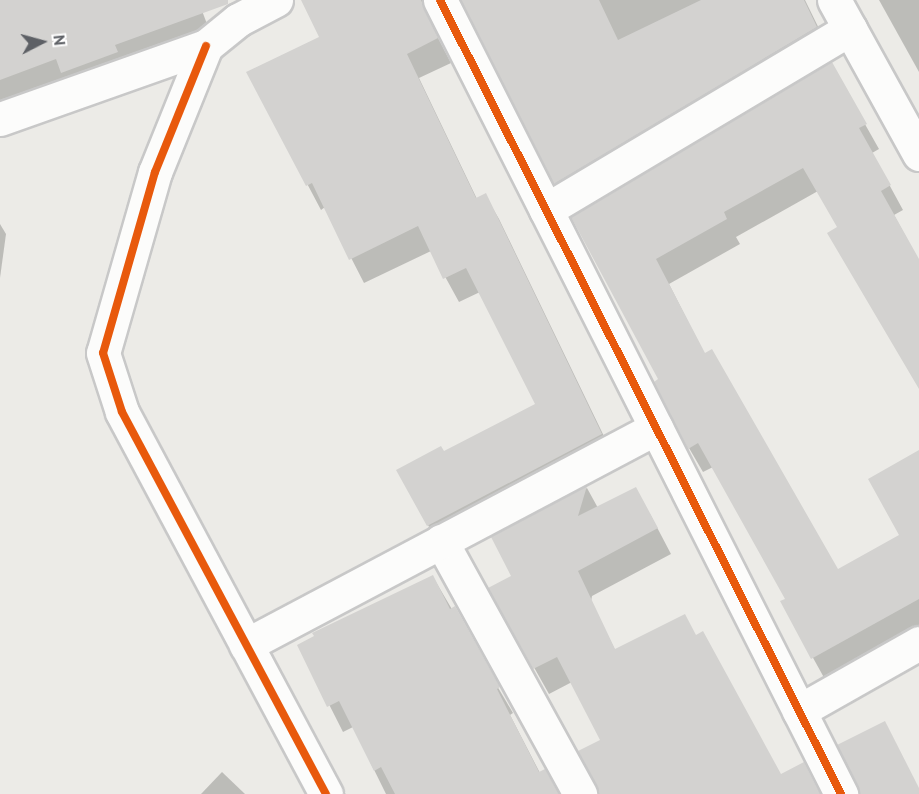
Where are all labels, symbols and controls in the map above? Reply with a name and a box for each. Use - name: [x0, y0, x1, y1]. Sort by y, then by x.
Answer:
- north arrow: [12, 12, 72, 72]
- text: N: [49, 34, 70, 46]

